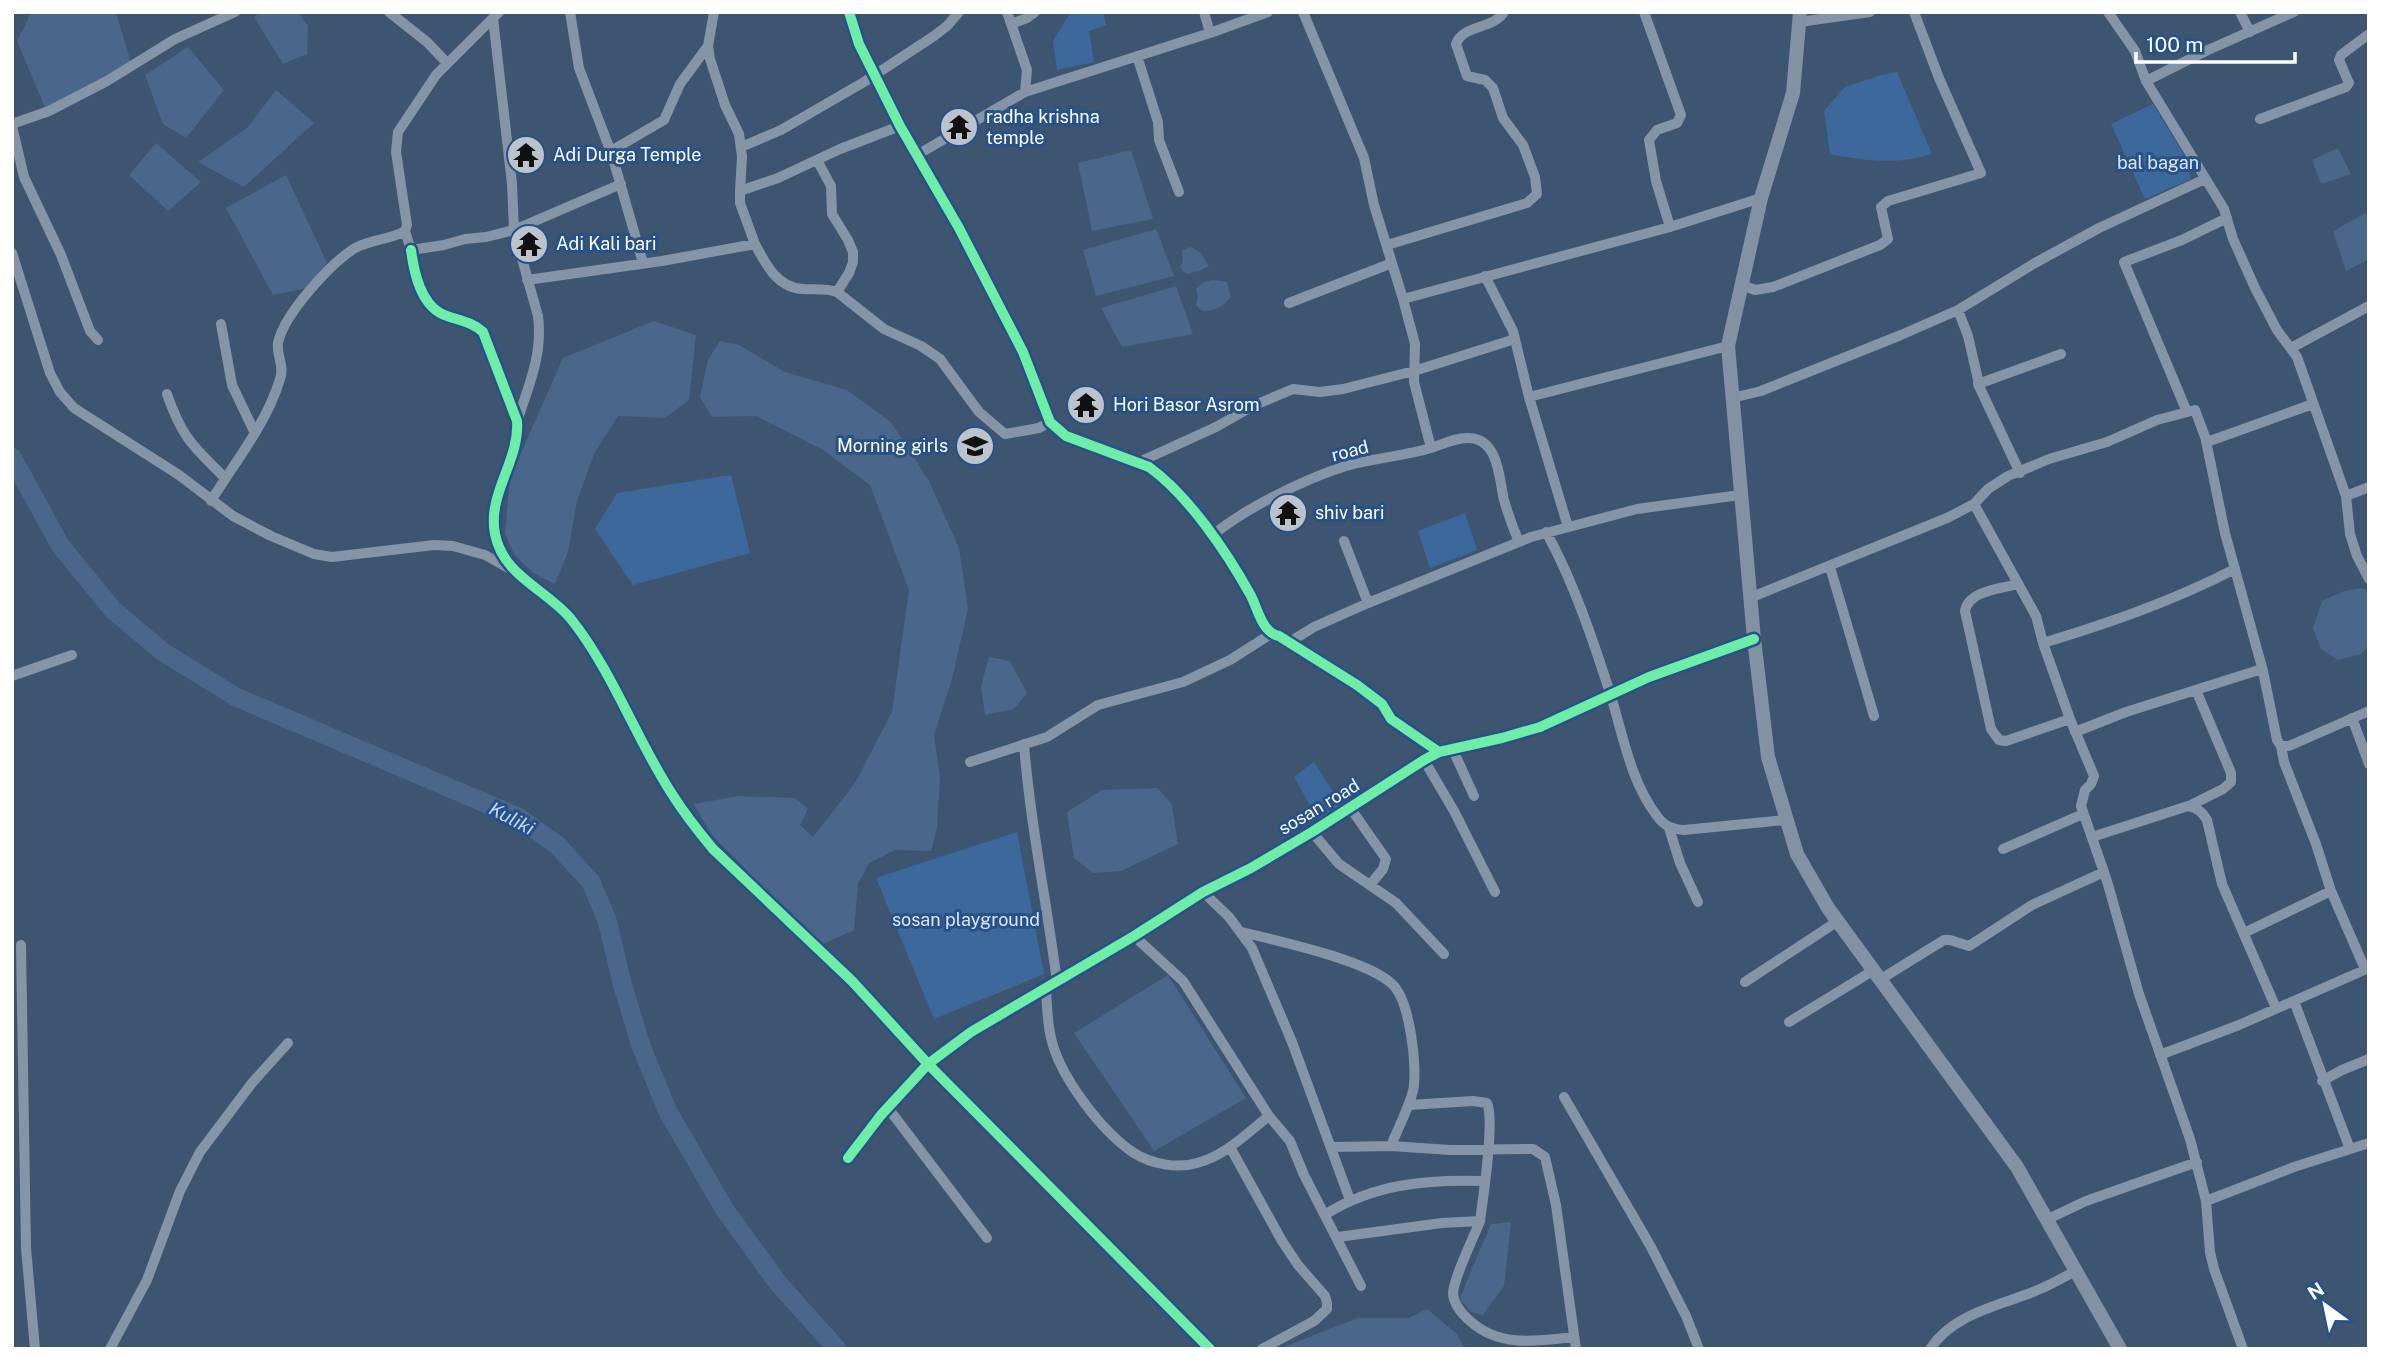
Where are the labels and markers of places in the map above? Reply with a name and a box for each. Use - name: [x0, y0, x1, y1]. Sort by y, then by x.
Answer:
- temple icon: radha krishna temple: [938, 106, 980, 148]
- place label: radha krishna temple: [986, 106, 1100, 148]
- temple icon: Adi Durga Temple: [505, 134, 547, 176]
- place label: Adi Durga Temple: [553, 144, 701, 165]
- temple icon: Adi Kali bari: [508, 223, 550, 265]
- place label: Adi Kali bari: [556, 233, 657, 254]
- temple icon: Hori Basor Asrom: [1065, 384, 1107, 426]
- place label: Hori Basor Asrom: [1113, 394, 1260, 415]
- school or university icon: Morning girls: [954, 425, 996, 467]
- place label: Morning girls: [837, 435, 948, 456]
- temple icon: shiv bari: [1267, 492, 1309, 534]
- place label: shiv bari: [1315, 502, 1384, 523]

